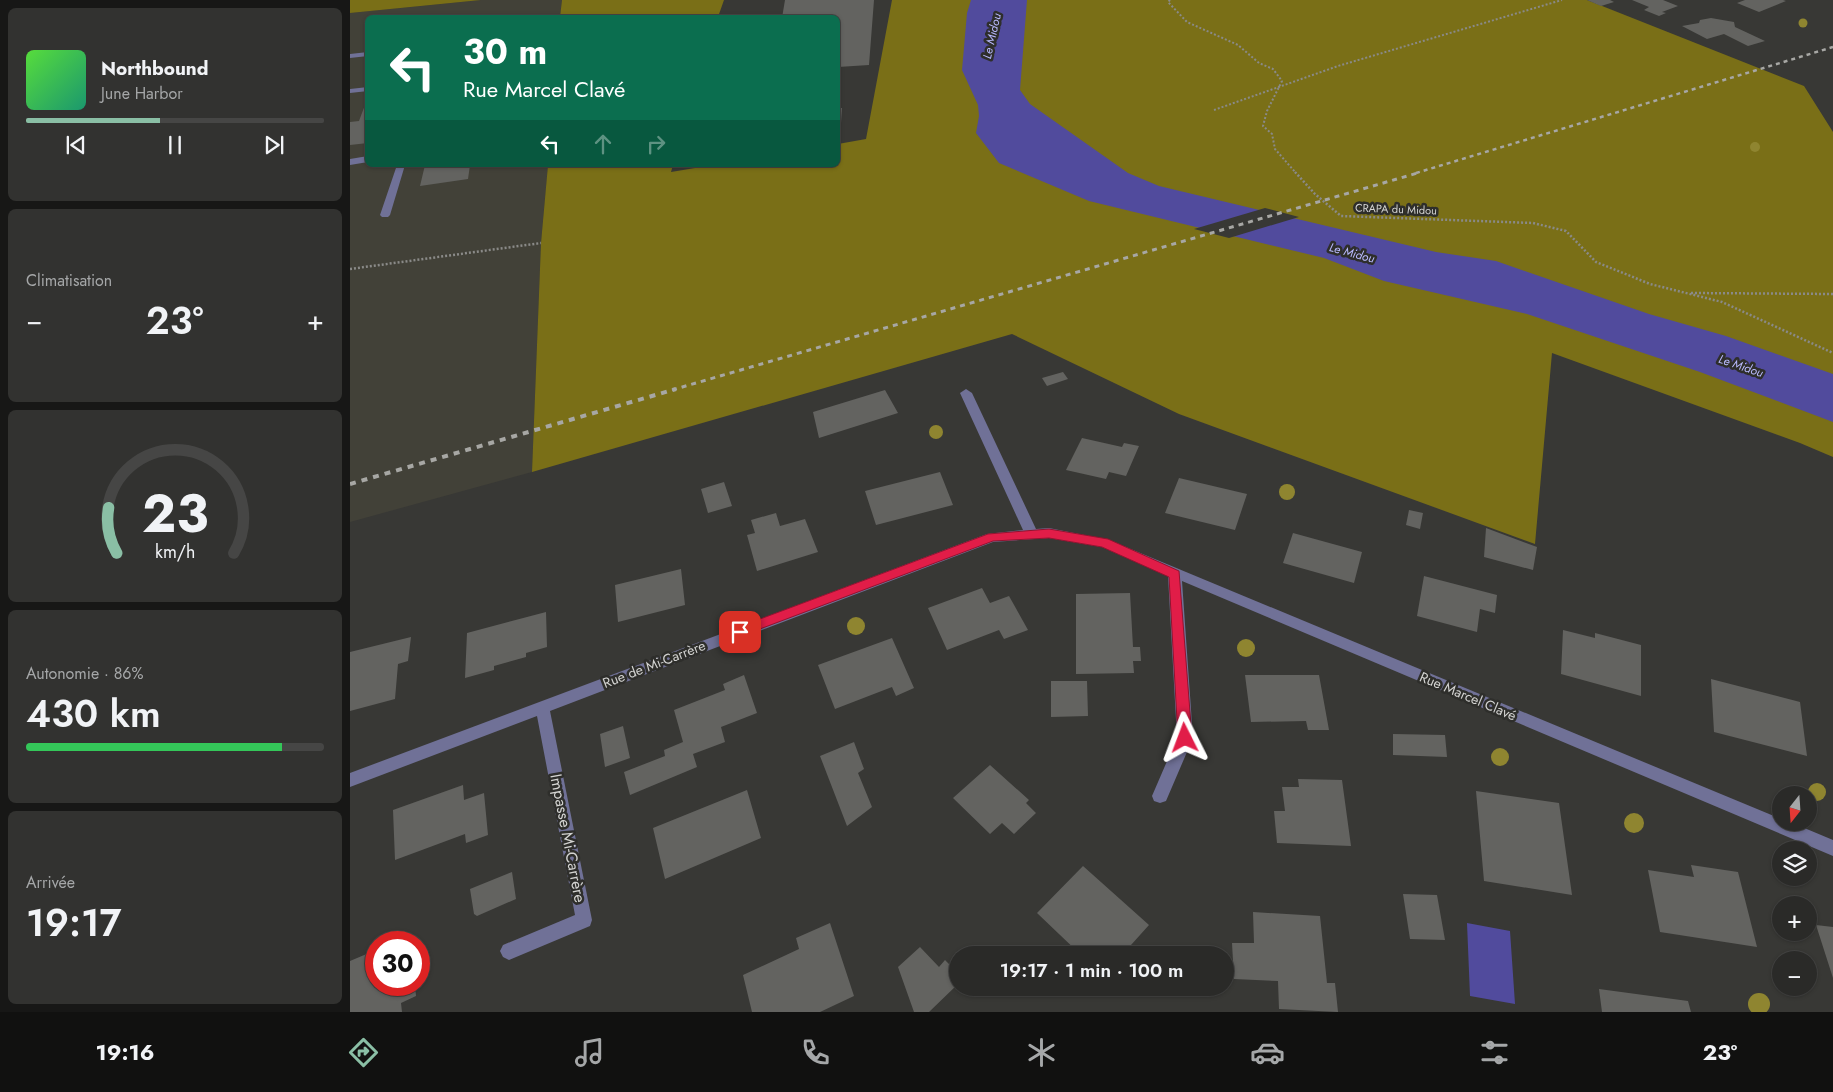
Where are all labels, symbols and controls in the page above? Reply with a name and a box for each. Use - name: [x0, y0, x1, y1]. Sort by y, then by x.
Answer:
- water label: Le Midou: [978, 11, 1006, 61]
- text: 30 m: [463, 27, 547, 77]
- icon: left: [380, 35, 445, 100]
- text: Northbound: [101, 55, 208, 82]
- text: Rue Marcel Clavé: [463, 73, 625, 105]
- text: June Harbor: [101, 82, 183, 105]
- icon: left: [536, 130, 564, 158]
- icon: ahead: [589, 130, 617, 158]
- icon: right: [642, 130, 670, 158]
- icon: previous: [62, 131, 90, 159]
- icon: pause: [161, 131, 189, 159]
- icon: next: [260, 131, 288, 159]
- street label: CRAPA du Midou: [1355, 200, 1437, 218]
- water label: Le Midou: [1327, 238, 1377, 268]
- text: Climatisation: [26, 269, 112, 292]
- text: 23°: [146, 293, 203, 348]
- text: −: [26, 300, 43, 341]
- text: +: [307, 300, 324, 341]
- water label: Le Midou: [1716, 350, 1766, 382]
- text: 23: [142, 476, 208, 552]
- text: km/h: [155, 539, 195, 565]
- pin: [719, 611, 761, 653]
- icon: arrive: [726, 618, 754, 646]
- street label: Rue de Mi-Carrère: [600, 635, 708, 693]
- text: Autonomie · 86%: [26, 662, 144, 685]
- street label: Rue Marcel Clavé: [1417, 667, 1519, 725]
- text: 430 km: [26, 686, 161, 741]
- position arrow: [1158, 711, 1210, 763]
- street label: Impasse Mi-Carrère: [544, 772, 592, 904]
- north arrow: [1772, 786, 1818, 831]
- map controls: [1772, 786, 1817, 996]
- button: layers: [1772, 841, 1817, 886]
- text: Arrivée: [26, 871, 75, 894]
- text: 19:17: [26, 895, 122, 950]
- button: +: [1772, 896, 1817, 941]
- speed limit sign: 30: [365, 931, 430, 996]
- button: −: [1772, 951, 1817, 996]
- text: 19:17 · 1 min · 100 m: [1000, 957, 1183, 984]
- icon: directions: [346, 1035, 381, 1070]
- icon: music: [572, 1035, 607, 1070]
- icon: phone: [798, 1035, 833, 1070]
- icon: climate: [1024, 1035, 1059, 1070]
- icon: car: [1250, 1035, 1285, 1070]
- icon: filters: [1477, 1035, 1512, 1070]
- text: 19:16: [96, 1036, 155, 1068]
- text: 23°: [1703, 1036, 1737, 1068]

